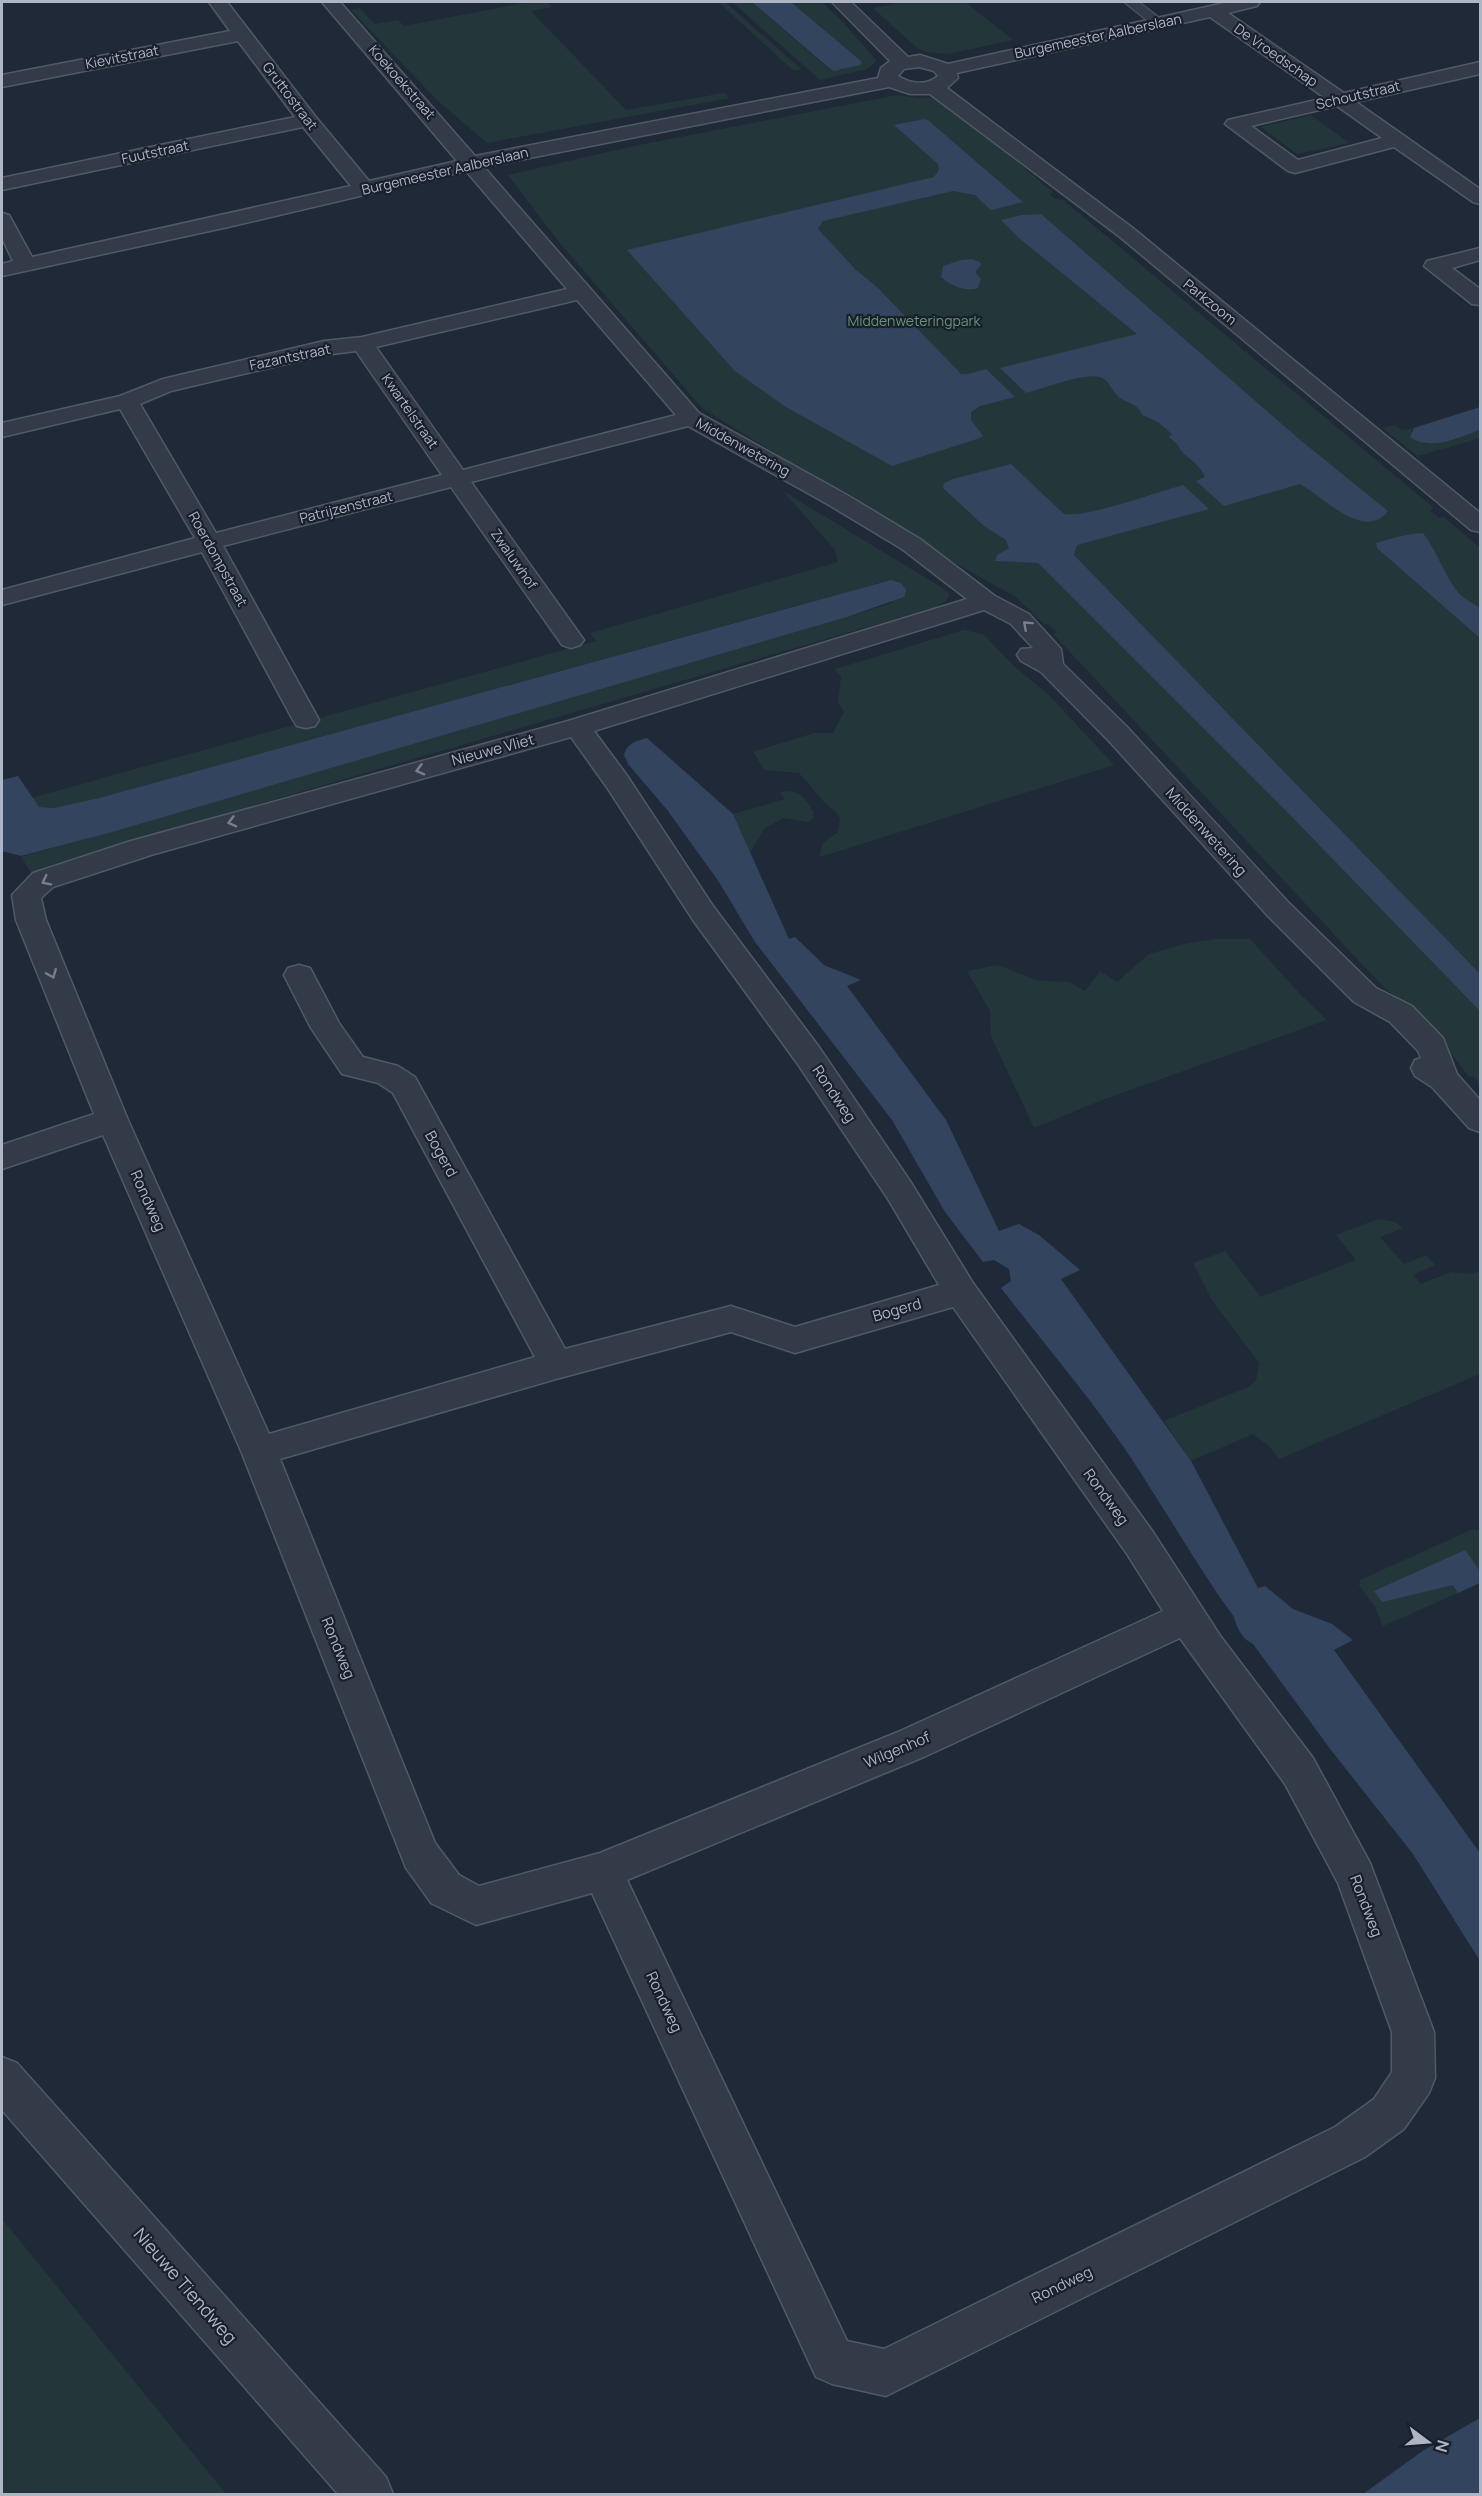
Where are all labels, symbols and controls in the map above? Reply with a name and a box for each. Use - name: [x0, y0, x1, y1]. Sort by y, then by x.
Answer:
- street label: Burgemeester Aalberslaan: [1013, 8, 1183, 63]
- street label: De Vroedschap: [1231, 19, 1322, 90]
- street label: Kievitstraat: [84, 40, 161, 73]
- street label: Koekoekstraat: [365, 40, 440, 123]
- street label: Gruttostraat: [259, 58, 323, 134]
- street label: Schoutstraat: [1314, 76, 1402, 113]
- street label: Fuutstraat: [120, 135, 191, 168]
- street label: Burgemeester Aalberslaan: [360, 142, 530, 199]
- street label: Parkzoom: [1180, 274, 1241, 329]
- park label: Middenweteringpark: [847, 311, 982, 330]
- street label: Fazantstraat: [248, 339, 332, 374]
- street label: Kwartelstraat: [378, 370, 443, 452]
- street label: Middenwetering: [693, 413, 794, 480]
- street label: Patrijzenstraat: [297, 486, 395, 527]
- street label: Roerdompstraat: [184, 508, 253, 610]
- street label: Zwaluwhof: [487, 525, 542, 593]
- one-way arrow: [1023, 622, 1034, 633]
- street label: Nieuwe Vliet: [449, 728, 537, 771]
- one-way arrow: [415, 763, 425, 776]
- street label: Middenwetering: [1161, 783, 1252, 880]
- one-way arrow: [227, 815, 237, 828]
- one-way arrow: [41, 873, 52, 885]
- one-way arrow: [45, 968, 57, 979]
- street label: Rondweg: [808, 1061, 861, 1127]
- street label: Bogerd: [420, 1127, 463, 1181]
- street label: Rondweg: [126, 1167, 171, 1235]
- street label: Bogerd: [870, 1293, 924, 1326]
- street label: Rondweg: [1079, 1464, 1134, 1529]
- street label: Rondweg: [317, 1614, 360, 1682]
- street label: Wilgenhof: [860, 1726, 934, 1773]
- street label: Rondweg: [1345, 1872, 1388, 1940]
- street label: Rondweg: [641, 1968, 688, 2036]
- street label: Nieuwe Tiendweg: [129, 2222, 243, 2348]
- street label: Rondweg: [1028, 2261, 1096, 2308]
- north arrow: [1398, 2412, 1458, 2472]
- text: N: [1430, 2438, 1455, 2455]

